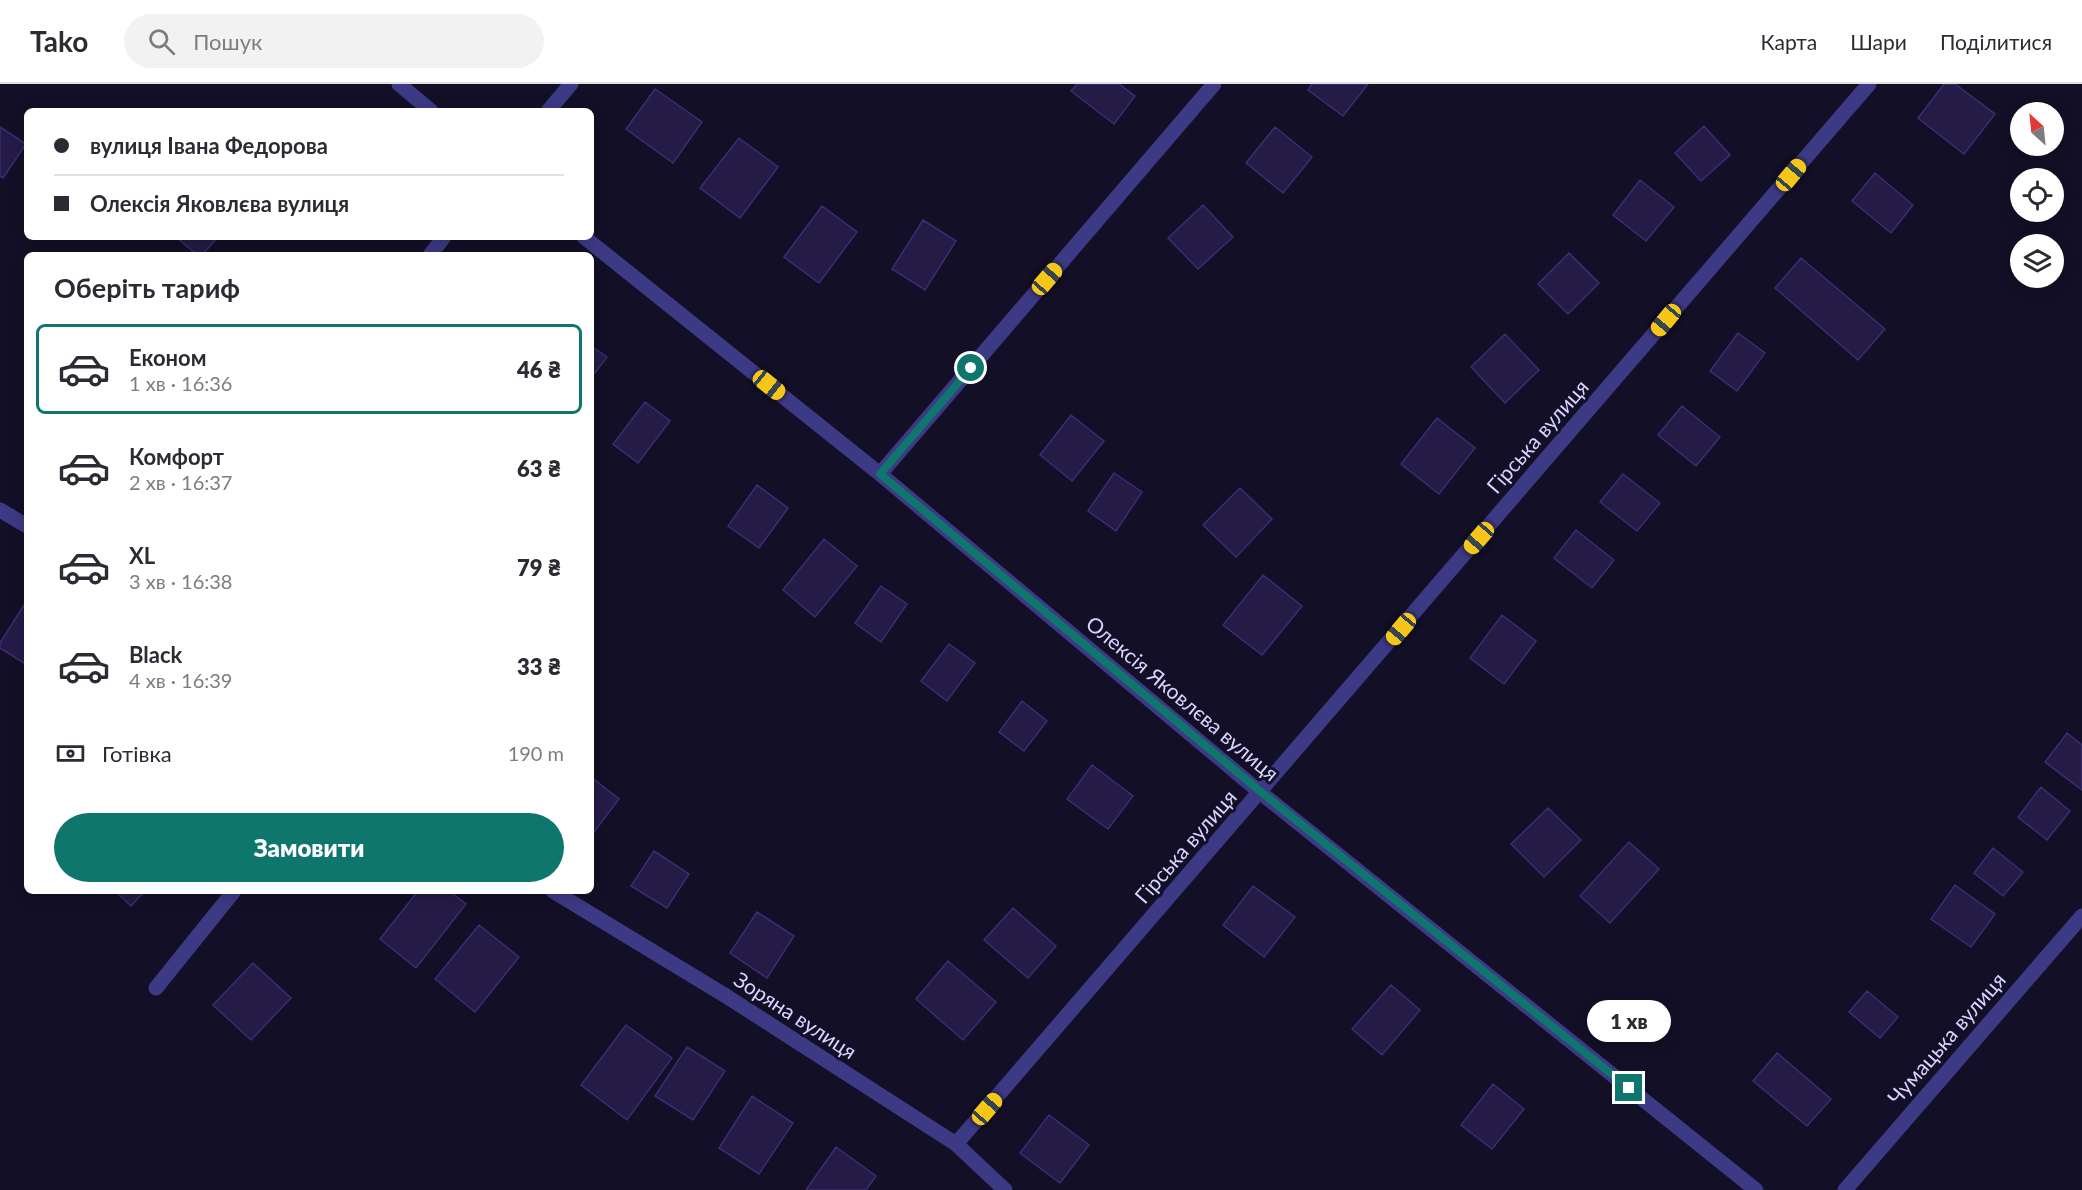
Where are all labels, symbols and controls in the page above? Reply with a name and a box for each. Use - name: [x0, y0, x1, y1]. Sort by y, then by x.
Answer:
- search box: [124, 14, 544, 68]
- text: Tako: [30, 24, 88, 58]
- icon: search: [145, 25, 178, 58]
- text: Пошук: [193, 28, 262, 55]
- text: Карта: [1761, 29, 1817, 54]
- text: Шари: [1850, 29, 1907, 54]
- text: Поділитися: [1940, 29, 2052, 54]
- north arrow: [2010, 102, 2064, 156]
- map controls: [2010, 102, 2064, 288]
- text: вулиця Івана Федорова: [90, 132, 328, 159]
- car: [1773, 155, 1809, 195]
- button: locate: [2010, 168, 2064, 222]
- text: Олексія Яковлєва вулиця: [90, 190, 349, 217]
- button: layers: [2010, 234, 2064, 288]
- car: [1028, 260, 1066, 298]
- text: Оберіть тариф: [54, 271, 240, 304]
- car: [1648, 300, 1684, 340]
- icon: car: [57, 342, 111, 396]
- text: Економ: [129, 344, 207, 371]
- route start: [957, 354, 984, 381]
- text: 46 ₴: [517, 356, 561, 383]
- car: [749, 367, 789, 403]
- text: 1 хв · 16:36: [129, 371, 232, 395]
- street label: Гірська вулиця: [1481, 374, 1593, 498]
- icon: car: [57, 441, 111, 495]
- text: Комфорт: [129, 443, 224, 470]
- text: 63 ₴: [517, 455, 561, 482]
- text: 2 хв · 16:37: [129, 470, 232, 494]
- car: [1460, 519, 1498, 557]
- icon: car: [57, 540, 111, 594]
- text: XL: [129, 542, 155, 569]
- text: 79 ₴: [517, 554, 561, 581]
- text: 3 хв · 16:38: [129, 569, 232, 593]
- car: [1383, 609, 1419, 649]
- street label: Олексія Яковлєва вулиця: [1082, 610, 1284, 786]
- icon: car: [57, 639, 111, 693]
- text: Black: [129, 641, 182, 668]
- text: 33 ₴: [517, 653, 561, 680]
- text: 4 хв · 16:39: [129, 668, 232, 692]
- icon: cash: [54, 737, 87, 770]
- text: Готівка: [102, 740, 172, 767]
- text: 190 m: [508, 741, 564, 765]
- street label: Гірська вулиця: [1129, 784, 1241, 908]
- button: Замовити: [54, 813, 564, 882]
- street label: Зоряна вулиця: [730, 966, 862, 1064]
- street label: Чумацька вулиця: [1882, 967, 2010, 1109]
- callout: 1 хв: [1587, 1001, 1671, 1043]
- text: 1 хв: [1610, 1009, 1648, 1033]
- route end: [1615, 1074, 1642, 1101]
- car: [968, 1090, 1006, 1128]

